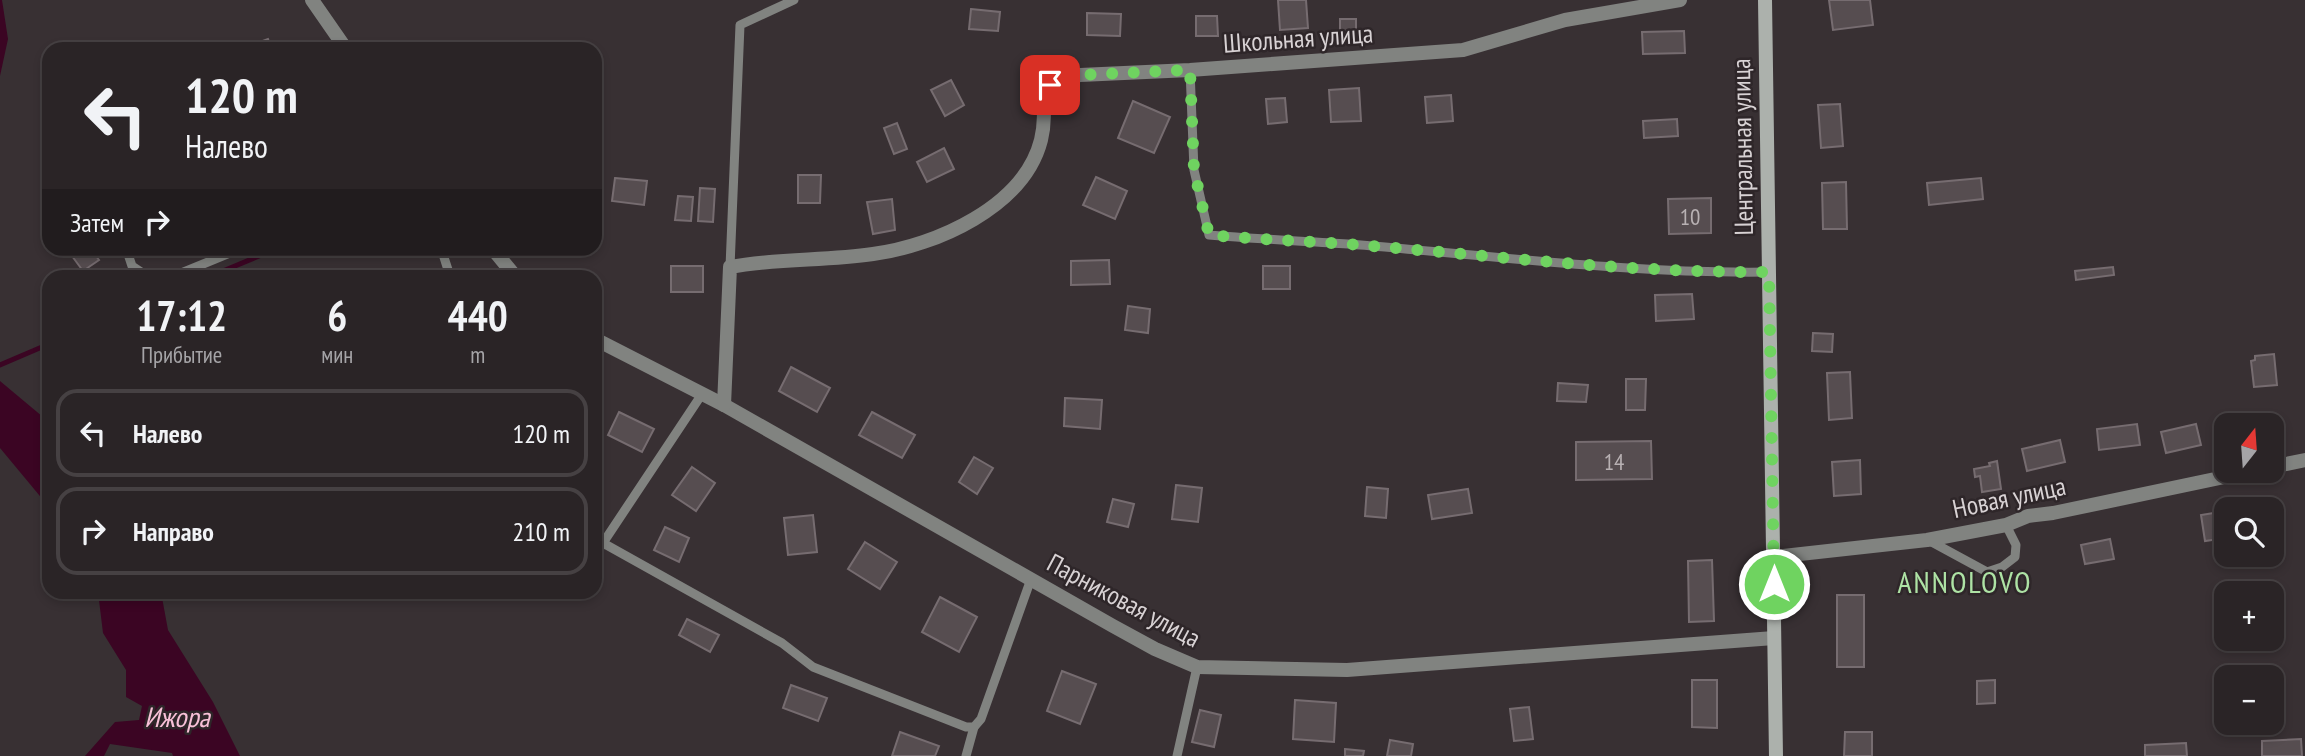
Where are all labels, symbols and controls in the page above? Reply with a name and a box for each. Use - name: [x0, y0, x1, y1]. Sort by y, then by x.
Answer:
- street label: Школьная улица: [1222, 16, 1374, 60]
- pin: [1020, 55, 1080, 115]
- street label: Центральная улица: [1724, 58, 1760, 236]
- text: 120 m: [185, 63, 298, 127]
- icon: arrive: [1031, 66, 1069, 104]
- icon: left: [70, 70, 161, 161]
- text: Налево: [185, 125, 268, 167]
- house number: 10: [1680, 202, 1700, 231]
- icon: right: [138, 203, 176, 241]
- text: Затем: [70, 206, 124, 239]
- text: 17:12: [136, 288, 227, 343]
- text: 6: [327, 288, 347, 343]
- text: 440: [448, 288, 508, 343]
- text: Прибытие: [141, 340, 222, 369]
- text: мин: [321, 340, 353, 369]
- text: m: [470, 340, 485, 369]
- north arrow: [2214, 413, 2284, 483]
- map controls: [2214, 413, 2284, 735]
- icon: left: [74, 414, 112, 452]
- text: Налево: [133, 417, 202, 450]
- text: 120 m: [512, 417, 570, 450]
- house number: 14: [1604, 447, 1624, 476]
- street label: Новая улица: [1949, 469, 2069, 525]
- button: search: [2214, 497, 2284, 567]
- icon: right: [74, 512, 112, 550]
- text: Направо: [133, 515, 214, 548]
- text: 210 m: [512, 515, 570, 548]
- street label: Парниковая улица: [1042, 546, 1206, 654]
- position arrow: [1737, 547, 1811, 621]
- district label: ANNOLOVO: [1897, 562, 2033, 601]
- button: +: [2214, 581, 2284, 651]
- button: −: [2214, 665, 2284, 735]
- water label: Ижора: [144, 698, 212, 735]

